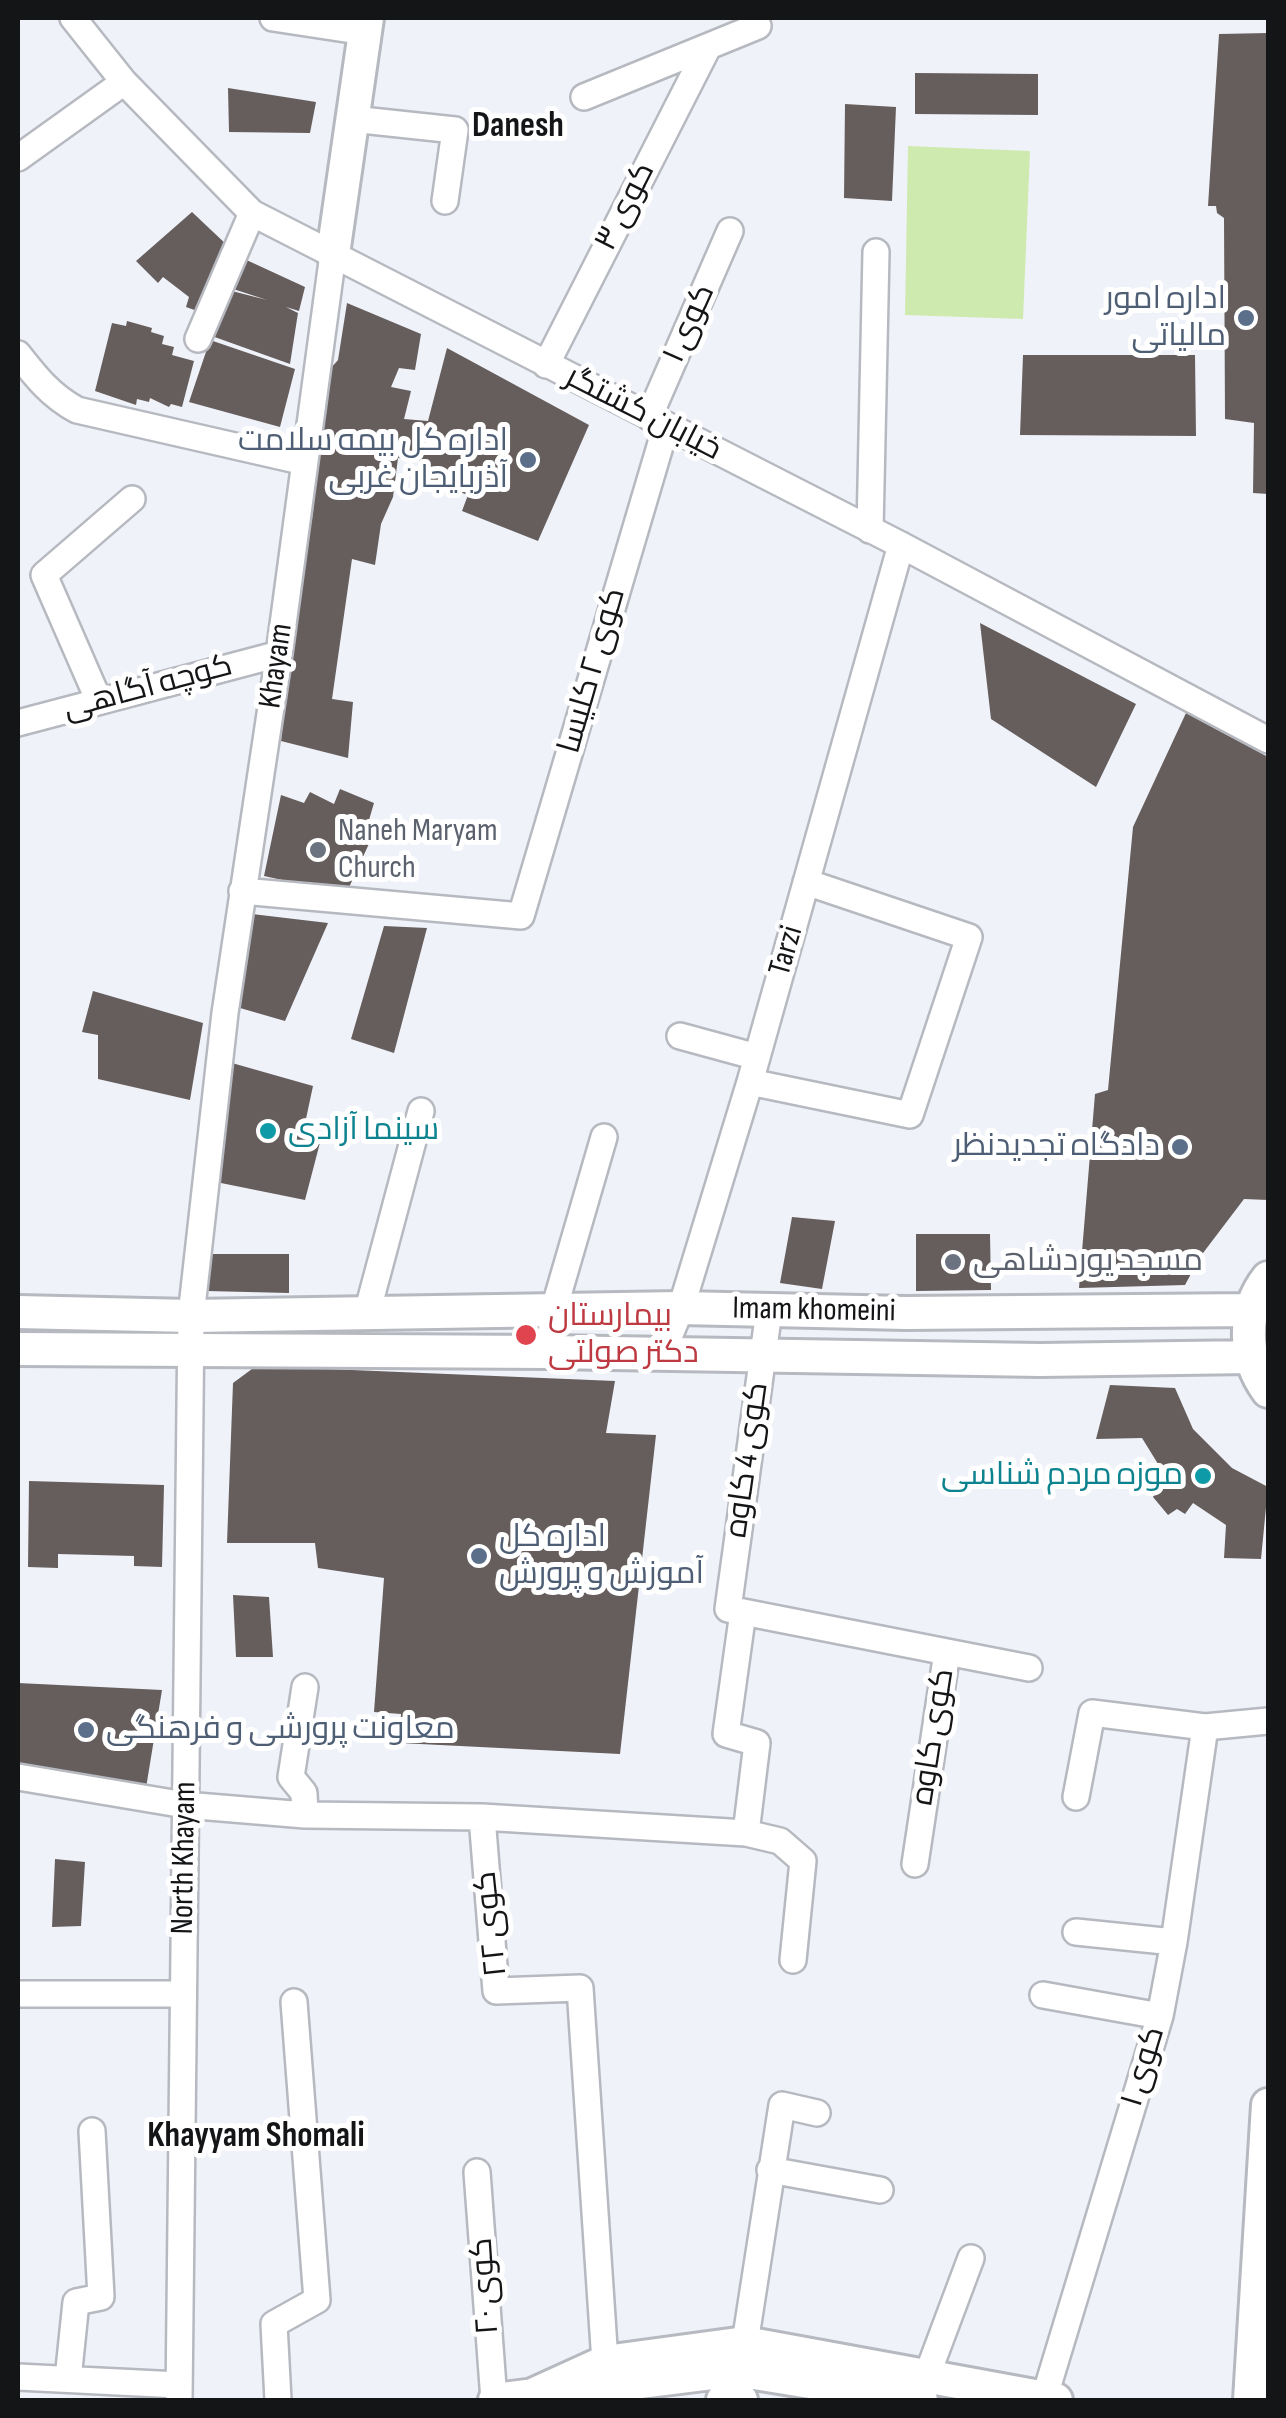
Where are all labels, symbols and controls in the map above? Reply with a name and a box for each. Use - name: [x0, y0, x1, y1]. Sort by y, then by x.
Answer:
- district label: Danesh: [472, 106, 564, 148]
- street label: کوی ۳: [588, 156, 664, 258]
- street label: کوی ۱: [656, 279, 724, 369]
- place label: اداره امور مالیاتی: [1105, 281, 1226, 356]
- marker: اداره امور مالیاتی: [1235, 307, 1257, 329]
- street label: خیابان کشتگر: [558, 358, 728, 470]
- place label: اداره کل بیمه سلامت آذربایجان غربی: [238, 423, 508, 498]
- marker: اداره کل بیمه سلامت آذربایجان غربی: [517, 449, 539, 471]
- street label: کوی ۲ کلیسا: [551, 584, 635, 758]
- street label: Khayam: [252, 621, 302, 711]
- street label: کوچه آگاهی: [59, 647, 237, 729]
- place label: Naneh Maryam Church: [338, 813, 497, 888]
- marker: Naneh Maryam Church: [307, 839, 329, 861]
- street label: Tarzi: [762, 922, 812, 980]
- place label: سینما آزادی: [288, 1112, 439, 1150]
- marker: سینما آزادی: [257, 1120, 279, 1142]
- place label: دادگاه تجدیدنظر: [953, 1128, 1160, 1166]
- marker: دادگاه تجدیدنظر: [1169, 1136, 1191, 1158]
- place label: مسجد یوردشاهی: [973, 1243, 1203, 1281]
- marker: مسجد یوردشاهی: [942, 1251, 964, 1273]
- street label: Imam khomeini: [732, 1290, 896, 1332]
- place label: بیمارستان دکتر صولتی: [548, 1298, 699, 1373]
- marker: بیمارستان دکتر صولتی: [513, 1322, 539, 1348]
- street label: کوی 4 کاوه: [718, 1380, 778, 1540]
- place label: موزه مردم شناسی: [941, 1457, 1183, 1495]
- marker: موزه مردم شناسی: [1192, 1465, 1214, 1487]
- place label: اداره کل آموزش و پرورش: [499, 1519, 704, 1594]
- marker: اداره کل آموزش و پرورش: [468, 1545, 490, 1567]
- street label: کوی کاوه: [904, 1666, 964, 1808]
- place label: معاونت پرورشی و فرهنگی: [106, 1711, 455, 1749]
- marker: معاونت پرورشی و فرهنگی: [75, 1719, 97, 1741]
- street label: North Khayam: [164, 1781, 206, 1935]
- street label: کوی ۲۲: [467, 1869, 517, 1979]
- street label: کوی ۱: [1114, 2022, 1174, 2112]
- district label: Khayyam Shomali: [147, 2116, 365, 2158]
- street label: کوی ۲۰: [463, 2236, 509, 2336]

